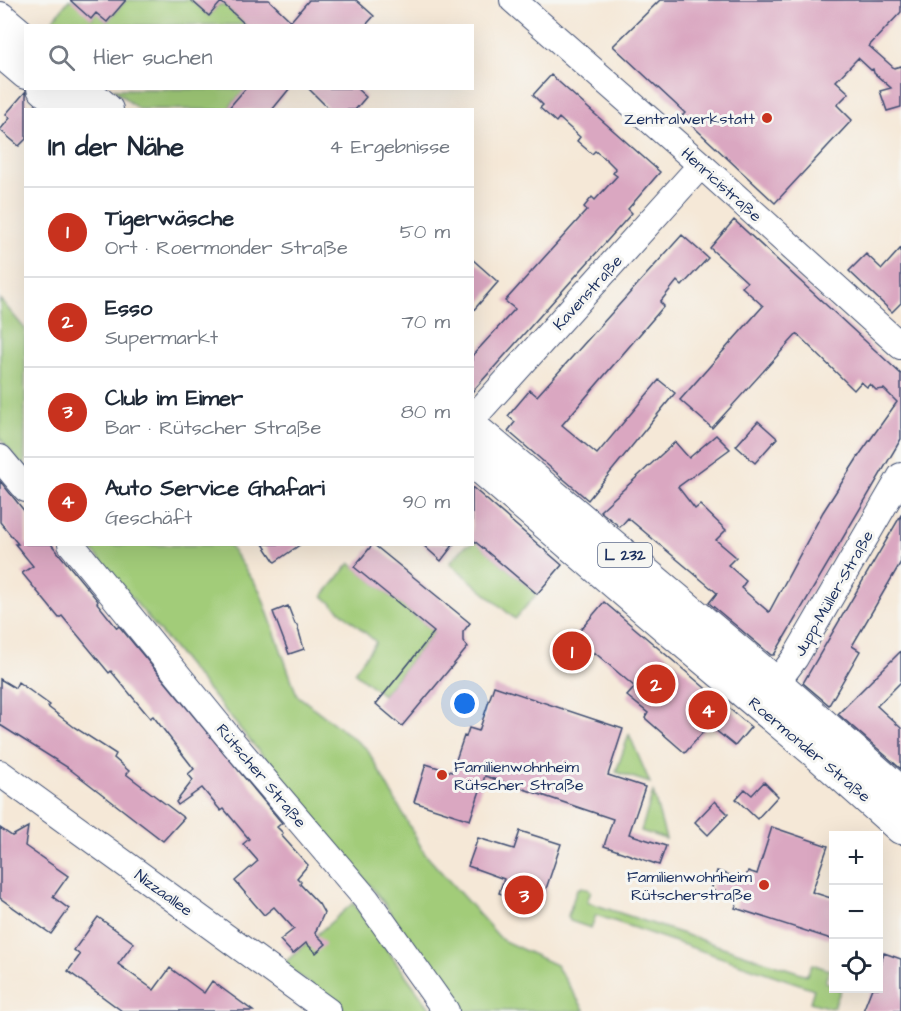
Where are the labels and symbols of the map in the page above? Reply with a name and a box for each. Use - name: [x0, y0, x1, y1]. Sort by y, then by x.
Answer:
- place label: Zentralwerkstatt: [624, 108, 756, 130]
- marker: Zentralwerkstatt: [760, 111, 774, 125]
- street label: Henricistraße: [676, 143, 767, 227]
- street label: Kavenstraße: [548, 250, 628, 335]
- street label: Jupp-Müller-Straße: [789, 526, 879, 660]
- road number: L 232: [598, 543, 652, 567]
- pin: 1: [552, 628, 592, 674]
- pin: 2: [636, 662, 676, 706]
- pin: 4: [688, 688, 728, 732]
- your location: [450, 689, 479, 718]
- street label: Roermonder Straße: [744, 692, 875, 808]
- street label: Rütscher Straße: [211, 719, 312, 833]
- place label: Familienwohnheim Rütscher Straße: [454, 756, 584, 796]
- marker: Familienwohnheim Rütscher Straße: [435, 768, 449, 782]
- street label: Nizzaallee: [130, 864, 197, 922]
- place label: Familienwohnheim Rütscherstraße: [627, 866, 753, 906]
- pin: 3: [504, 872, 544, 918]
- marker: Familienwohnheim Rütscherstraße: [757, 878, 771, 892]

